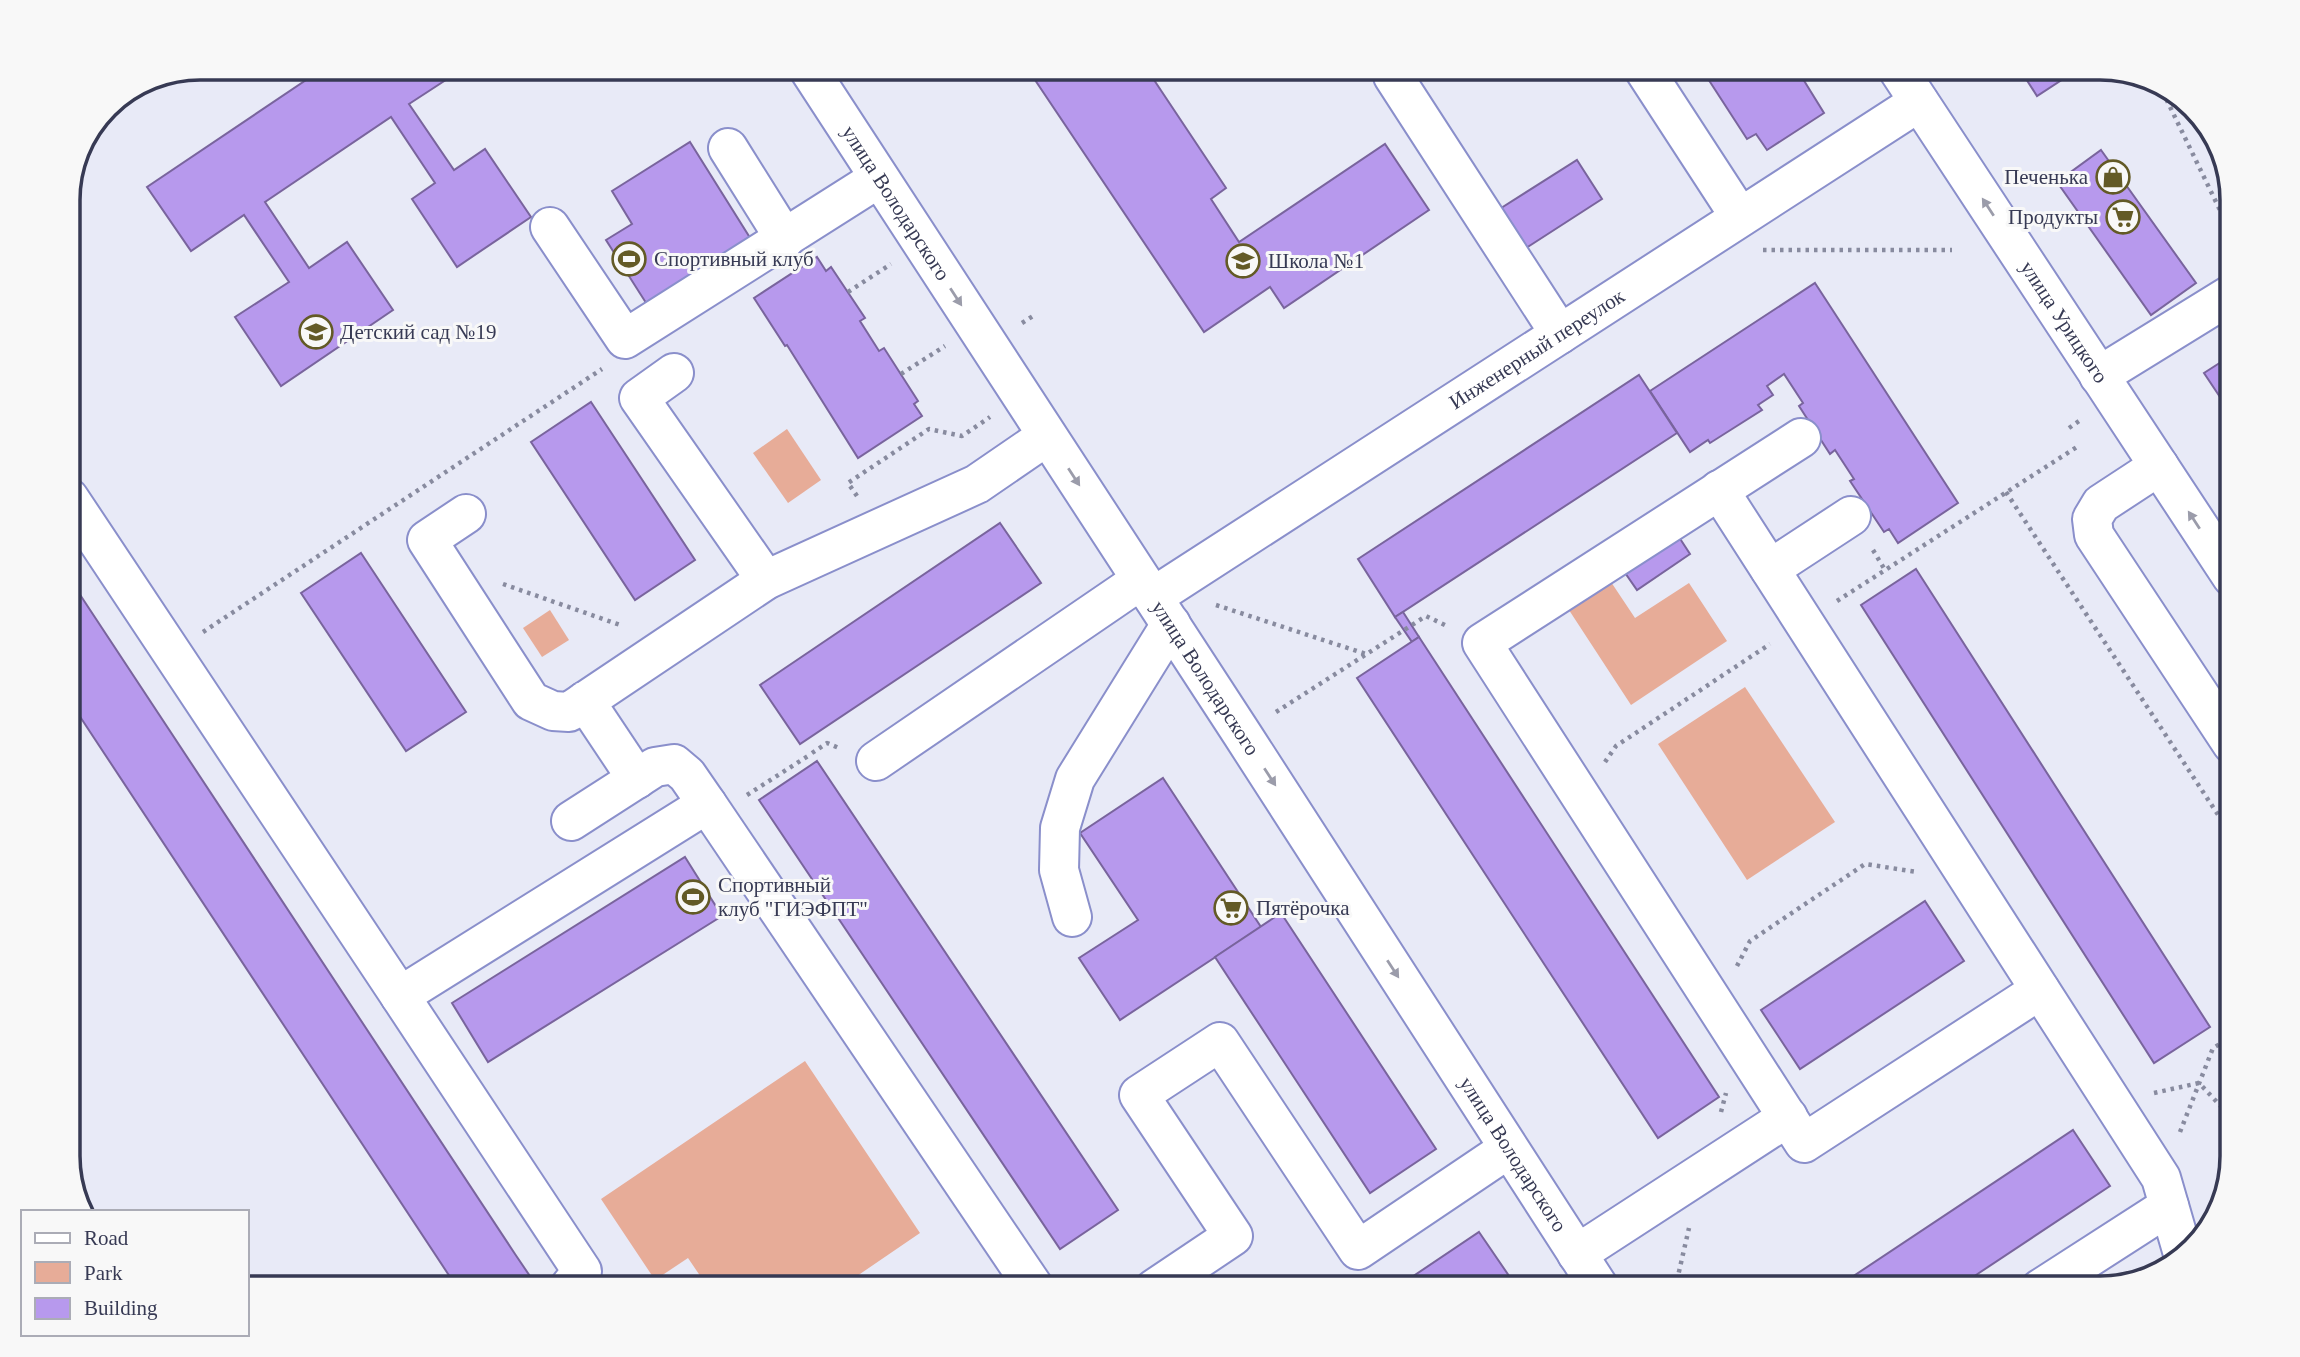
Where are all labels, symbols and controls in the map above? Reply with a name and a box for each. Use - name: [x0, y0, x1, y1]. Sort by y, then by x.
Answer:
- street label: улица Володарского: [837, 121, 955, 285]
- shop icon: Печенька: [2094, 158, 2132, 196]
- place label: Печенька: [2004, 165, 2089, 189]
- one-way arrow: [1981, 198, 1995, 216]
- supermarket icon: Продукты: [2104, 198, 2142, 236]
- place label: Продукты: [2008, 205, 2098, 229]
- sports icon: Спортивный клуб: [610, 240, 648, 278]
- school or university icon: Школа №1: [1224, 242, 1262, 280]
- place label: Спортивный клуб: [654, 247, 814, 271]
- place label: Школа №1: [1268, 249, 1364, 273]
- street label: улица Урицкого: [2015, 256, 2113, 388]
- street label: Инженерный переулок: [1445, 283, 1630, 414]
- one-way arrow: [950, 288, 963, 307]
- school or university icon: Детский сад №19: [297, 313, 335, 351]
- place label: Детский сад №19: [340, 320, 496, 344]
- one-way arrow: [1067, 468, 1080, 487]
- one-way arrow: [2188, 510, 2201, 529]
- street label: улица Володарского: [1146, 596, 1265, 760]
- one-way arrow: [1264, 768, 1277, 787]
- place label: Спортивный клуб "ГИЭФПТ": [718, 873, 868, 921]
- sports icon: Спортивный клуб "ГИЭФПТ": [674, 878, 712, 916]
- supermarket icon: Пятёрочка: [1212, 889, 1250, 927]
- place label: Пятёрочка: [1256, 896, 1350, 920]
- one-way arrow: [1386, 960, 1400, 978]
- street label: улица Володарского: [1454, 1072, 1572, 1236]
- legend: [21, 1210, 248, 1336]
- text: Road: [84, 1226, 129, 1250]
- text: Park: [84, 1261, 123, 1285]
- text: Building: [84, 1296, 158, 1320]

